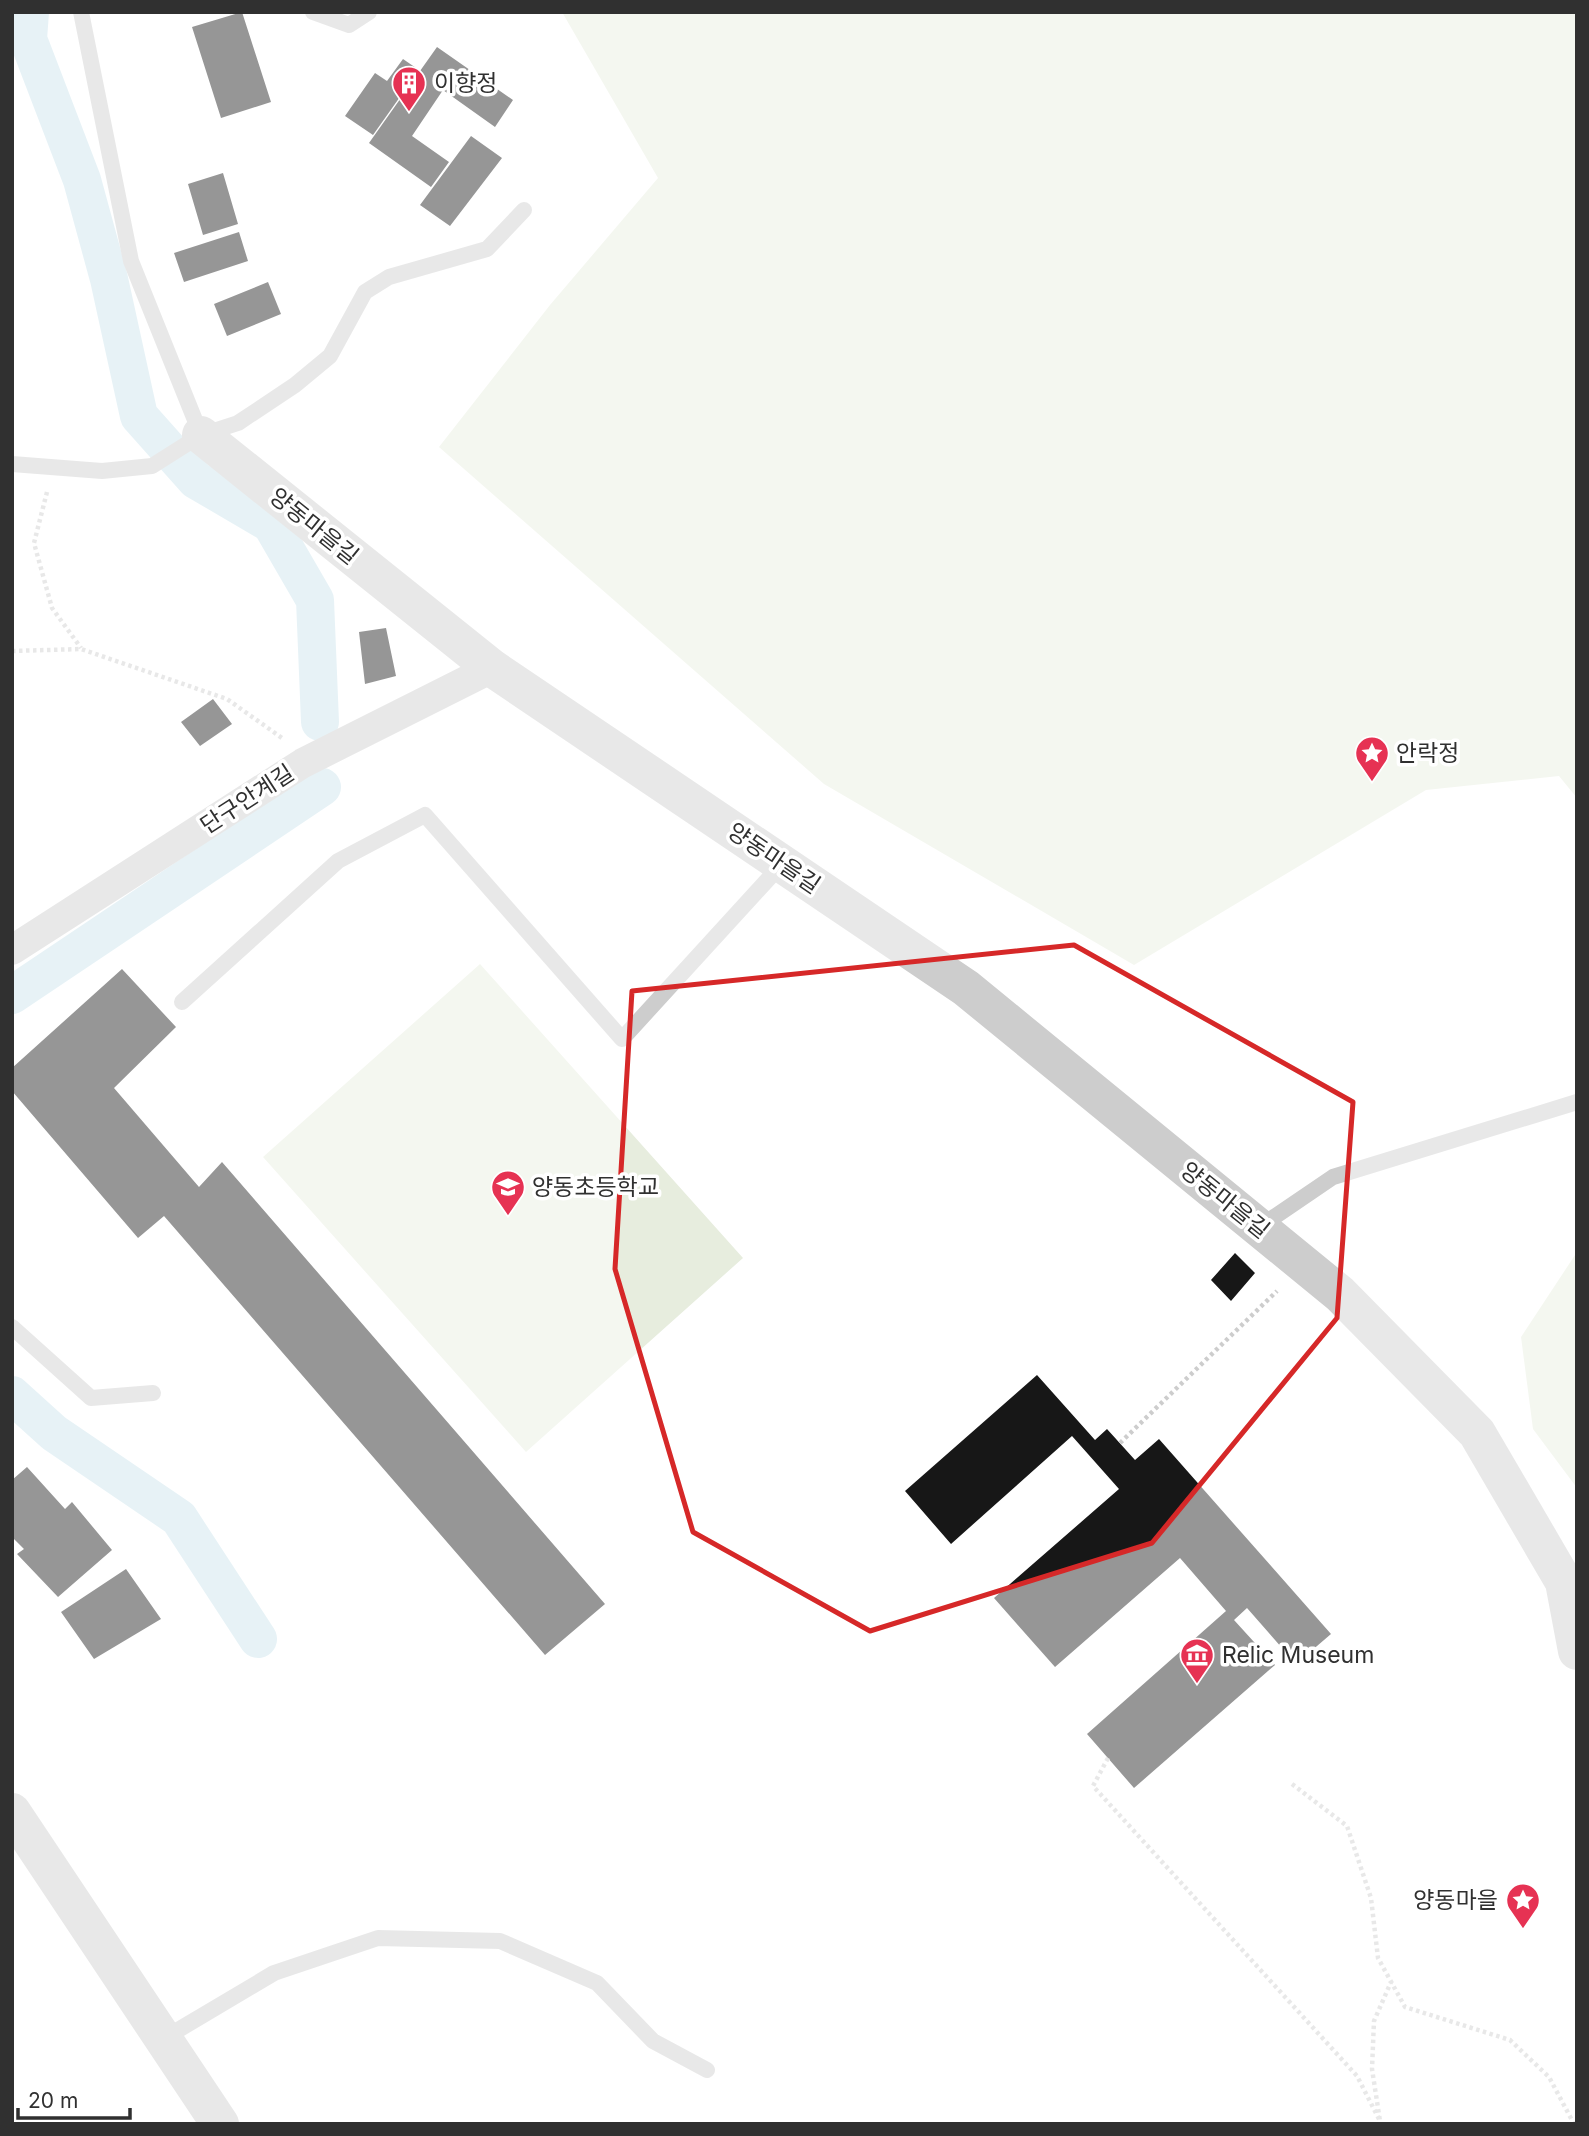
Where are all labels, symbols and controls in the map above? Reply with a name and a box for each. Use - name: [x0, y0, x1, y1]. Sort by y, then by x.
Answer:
- building icon: 이향정: [390, 64, 428, 113]
- place label: 이향정: [434, 69, 497, 97]
- street label: 양동마을길: [264, 482, 364, 570]
- place icon: 안락정: [1353, 734, 1391, 783]
- place label: 안락정: [1396, 739, 1459, 767]
- street label: 단구안계길: [195, 758, 299, 840]
- street label: 양동마을길: [722, 817, 826, 899]
- street label: 양동마을길: [1175, 1156, 1275, 1244]
- school or university icon: 양동초등학교: [489, 1168, 527, 1217]
- place label: 양동초등학교: [532, 1173, 659, 1201]
- museum icon: Relic Museum: [1178, 1636, 1216, 1685]
- place label: Relic Museum: [1222, 1641, 1374, 1669]
- place icon: 양동마을: [1504, 1881, 1542, 1930]
- place label: 양동마을: [1413, 1886, 1498, 1914]
- scale bar: [18, 2076, 130, 2120]
- text: 20 m: [28, 2088, 78, 2113]

